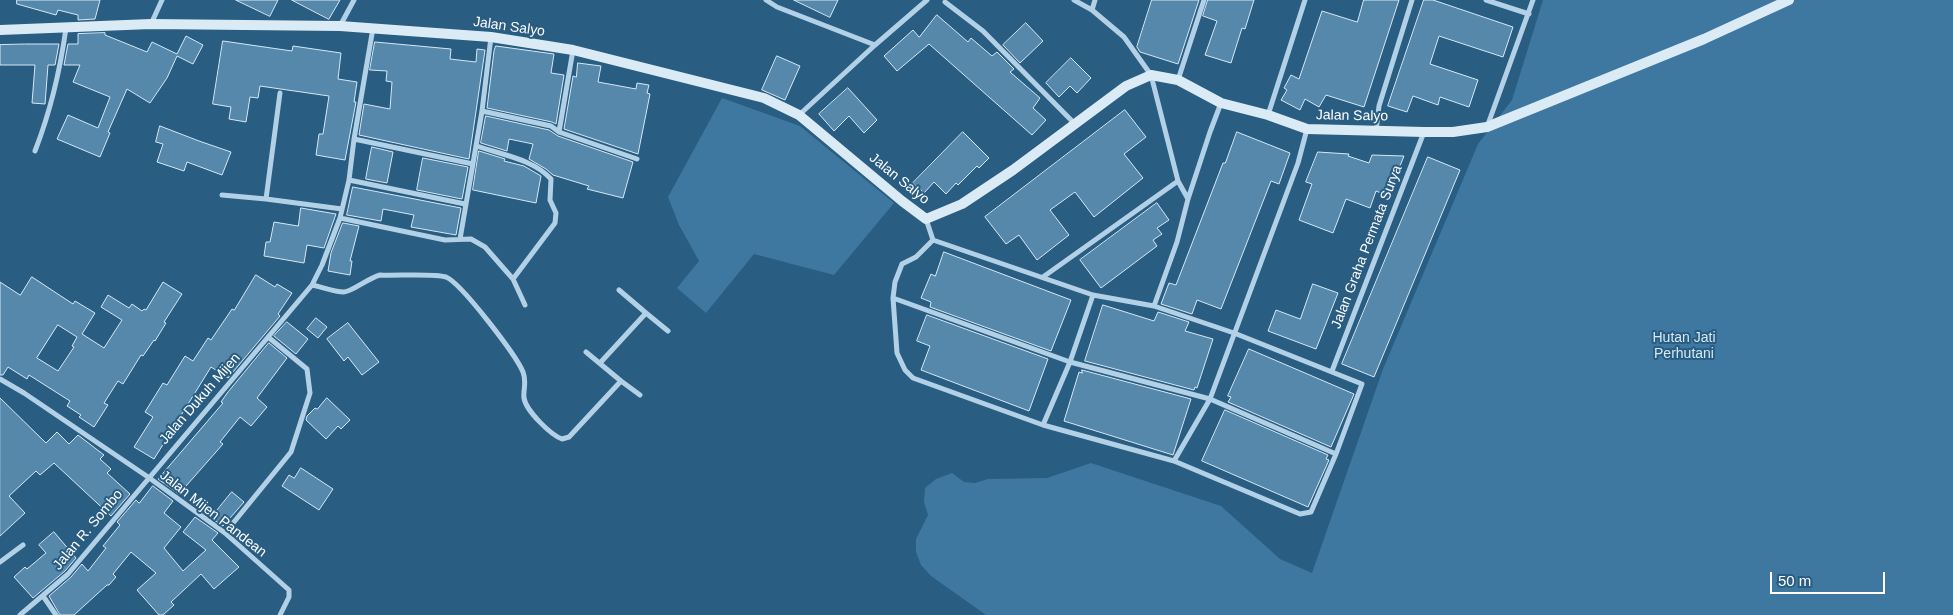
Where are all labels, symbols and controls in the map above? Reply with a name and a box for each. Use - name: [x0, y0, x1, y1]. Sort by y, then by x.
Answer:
- street label: Jalan Salyo: [472, 14, 546, 40]
- street label: Jalan Salyo: [1316, 107, 1388, 125]
- street label: Jalan Salyo: [866, 150, 932, 208]
- street label: Jalan Graha Permata Surya: [1328, 163, 1406, 331]
- park label: Hutan Jati Perhutani: [1652, 330, 1716, 362]
- street label: Jalan Dukuh Mijen: [156, 350, 244, 448]
- street label: Jalan Mijen Pandean: [156, 467, 270, 561]
- street label: Jalan R. Sombo: [50, 486, 126, 574]
- scale bar: [1773, 562, 1888, 594]
- text: 50 m: [1778, 572, 1811, 589]

